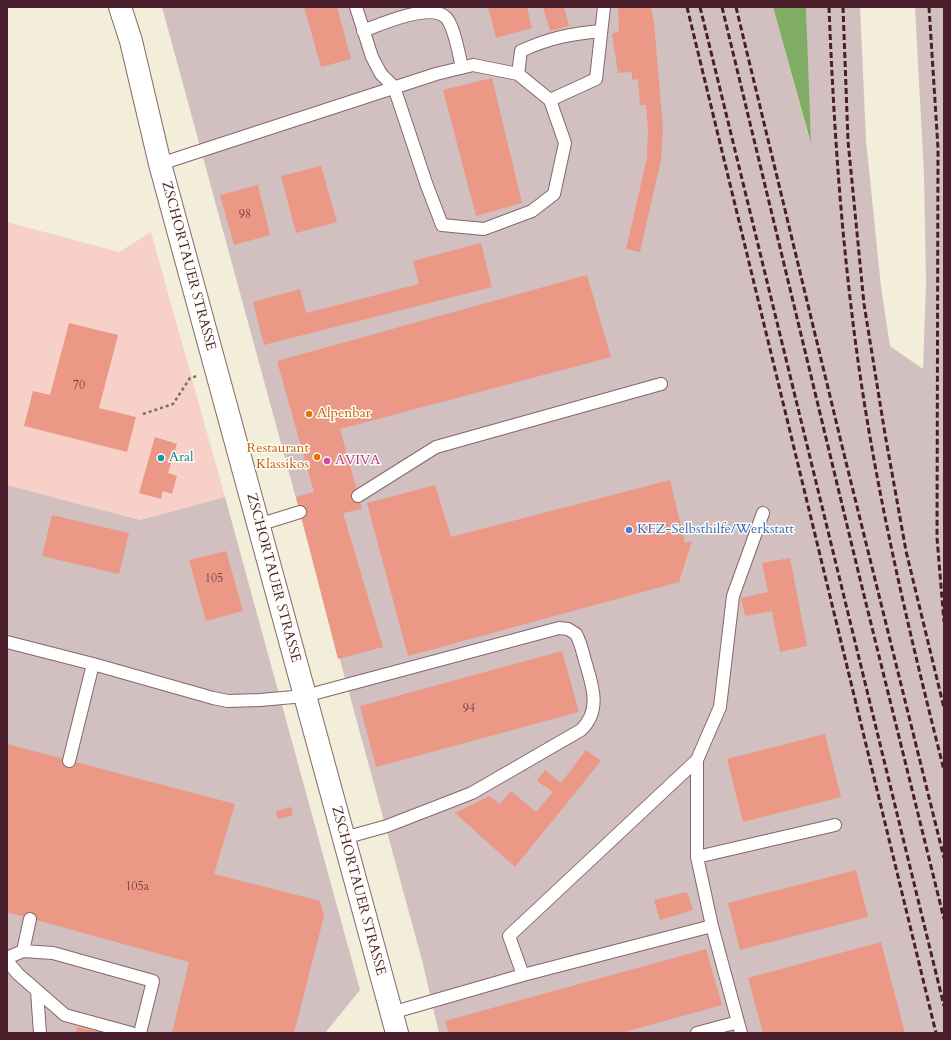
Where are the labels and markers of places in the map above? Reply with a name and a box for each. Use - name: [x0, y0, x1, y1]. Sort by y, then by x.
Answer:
- place label: Alpenbar: [317, 406, 371, 422]
- marker: Alpenbar: [304, 409, 314, 419]
- place label: Restaurant Klassikos: [247, 441, 309, 474]
- place label: Aral: [169, 450, 194, 466]
- marker: Restaurant Klassikos: [312, 452, 322, 462]
- marker: Aral: [156, 453, 166, 463]
- place label: AVIVA: [335, 453, 380, 469]
- marker: AVIVA: [322, 456, 332, 466]
- place label: KFZ-Selbsthilfe/Werkstatt: [637, 522, 794, 538]
- marker: KFZ-Selbsthilfe/Werkstatt: [624, 525, 634, 535]

